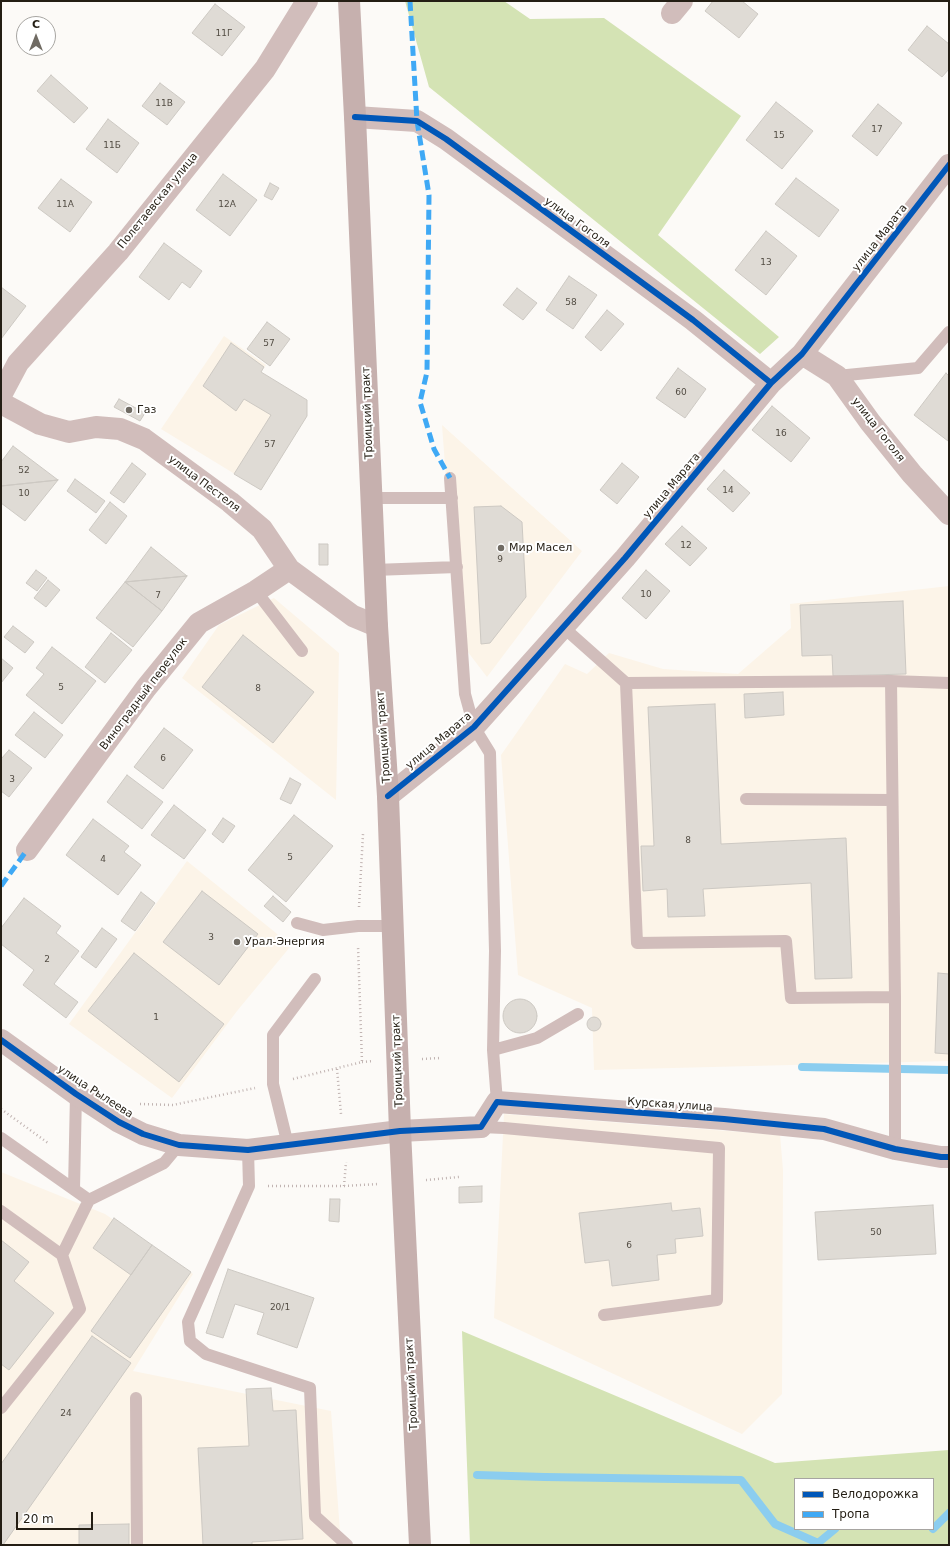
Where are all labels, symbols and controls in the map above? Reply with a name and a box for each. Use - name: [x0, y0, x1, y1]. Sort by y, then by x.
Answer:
- north arrow: [16, 16, 56, 56]
- text: С: [32, 18, 40, 31]
- house number: 11Г: [216, 29, 232, 39]
- house number: 11В: [155, 99, 173, 109]
- house number: 17: [871, 125, 883, 135]
- house number: 15: [773, 131, 785, 141]
- house number: 11Б: [103, 141, 121, 151]
- street label: Полетаевская улица: [115, 150, 201, 252]
- street label: улица Гоголя: [542, 195, 612, 251]
- house number: 11А: [56, 200, 74, 210]
- house number: 12А: [218, 200, 236, 210]
- street label: улица Марата: [850, 202, 910, 274]
- house number: 13: [760, 258, 772, 268]
- house number: 58: [565, 298, 577, 308]
- house number: 57: [263, 339, 275, 349]
- street label: Троицкий тракт: [360, 366, 376, 460]
- house number: 60: [675, 388, 687, 398]
- street label: улица Гоголя: [849, 395, 907, 465]
- place label: Газ: [137, 403, 156, 417]
- marker: Газ: [124, 405, 134, 415]
- house number: 16: [775, 429, 787, 439]
- house number: 57: [264, 440, 276, 450]
- street label: улица Марата: [641, 451, 703, 521]
- street label: улица Пестеля: [166, 453, 242, 515]
- house number: 52: [18, 466, 30, 476]
- house number: 14: [722, 486, 734, 496]
- house number: 10: [18, 489, 30, 499]
- place label: Мир Масел: [509, 541, 572, 555]
- house number: 12: [680, 541, 692, 551]
- marker: Мир Масел: [496, 543, 506, 553]
- house number: 9: [497, 555, 503, 565]
- house number: 10: [640, 590, 652, 600]
- house number: 7: [155, 591, 161, 601]
- street label: Виноградный переулок: [98, 635, 190, 753]
- house number: 5: [58, 683, 64, 693]
- house number: 8: [255, 684, 261, 694]
- street label: Троицкий тракт: [374, 690, 394, 784]
- street label: улица Марата: [404, 710, 474, 772]
- house number: 6: [160, 754, 166, 764]
- house number: 3: [9, 775, 15, 785]
- house number: 8: [685, 836, 691, 846]
- house number: 5: [287, 853, 293, 863]
- house number: 4: [100, 855, 106, 865]
- house number: 3: [208, 933, 214, 943]
- place label: Урал-Энергия: [245, 935, 325, 949]
- marker: Урал-Энергия: [232, 937, 242, 947]
- house number: 2: [44, 955, 50, 965]
- house number: 1: [153, 1013, 159, 1023]
- street label: Троицкий тракт: [390, 1014, 406, 1108]
- street label: улица Рылеева: [55, 1063, 135, 1121]
- street label: Курская улица: [627, 1095, 713, 1115]
- house number: 50: [870, 1228, 882, 1238]
- house number: 6: [626, 1241, 632, 1251]
- house number: 20/1: [270, 1303, 290, 1313]
- street label: Троицкий тракт: [403, 1337, 421, 1431]
- house number: 24: [60, 1409, 72, 1419]
- legend: [794, 1478, 934, 1530]
- text: Велодорожка: [832, 1487, 919, 1501]
- scale bar: [18, 1504, 95, 1530]
- text: Тропа: [832, 1507, 870, 1521]
- text: 20 m: [23, 1512, 54, 1526]

